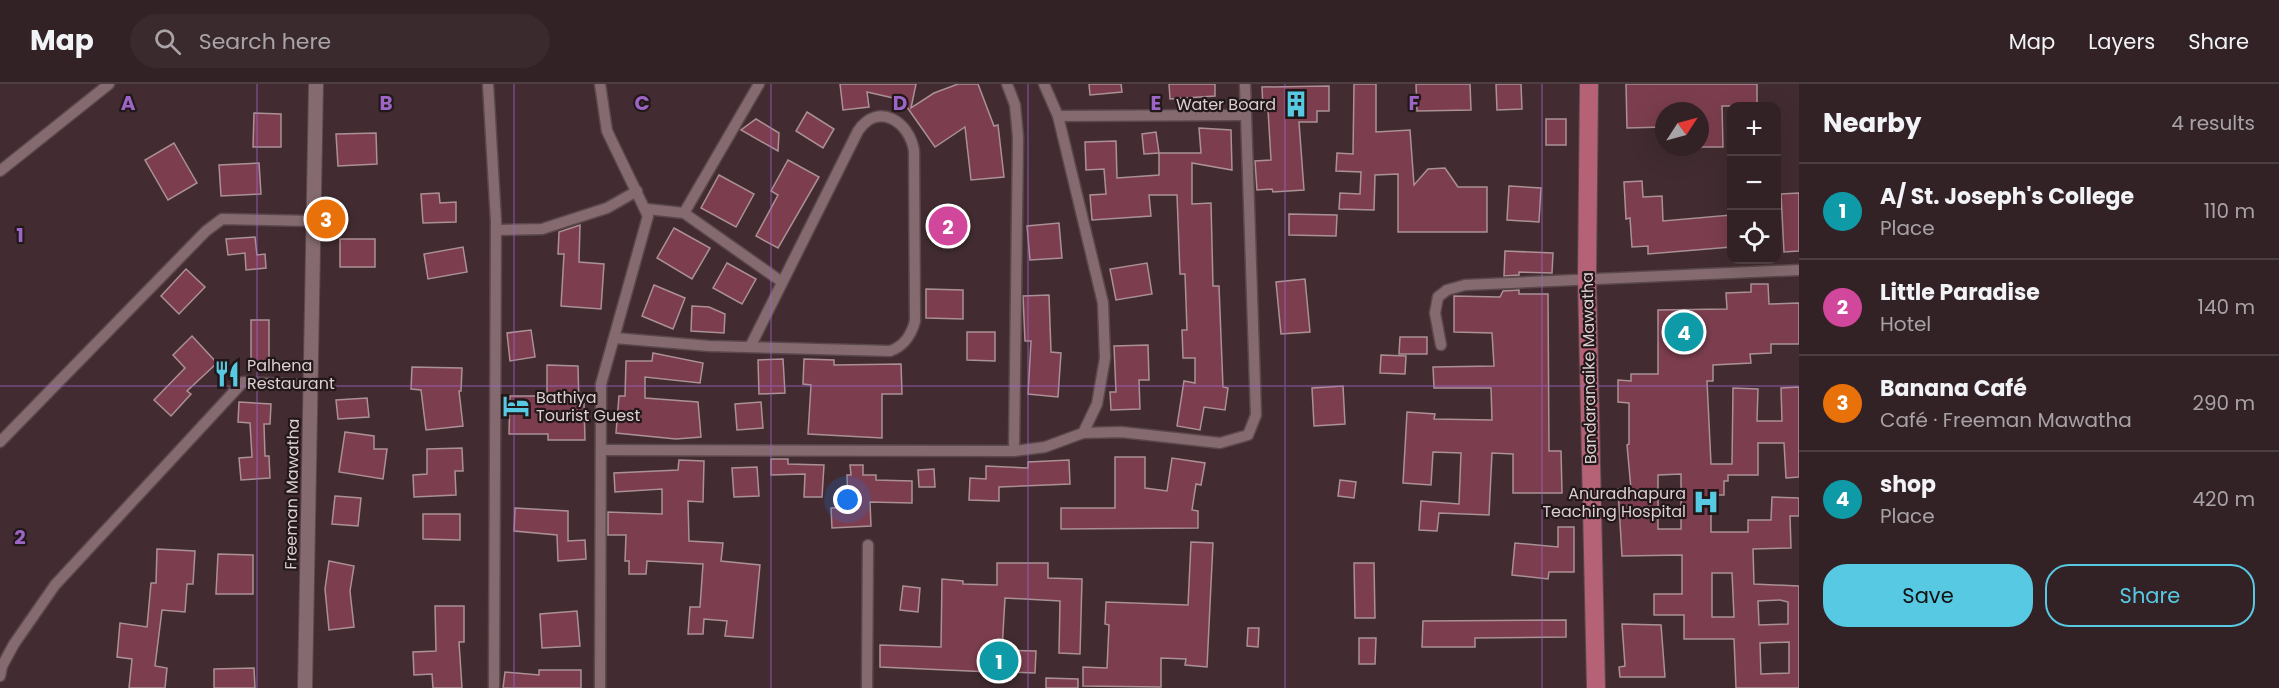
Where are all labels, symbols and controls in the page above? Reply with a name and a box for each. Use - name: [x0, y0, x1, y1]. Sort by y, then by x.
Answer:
- search box: [130, 14, 550, 68]
- text: Map: [30, 21, 94, 60]
- icon: search: [151, 25, 184, 58]
- text: Search here: [199, 26, 331, 57]
- text: Map: [2009, 27, 2055, 56]
- text: Layers: [2088, 27, 2155, 56]
- text: Share: [2188, 27, 2249, 56]
- text: A: [121, 89, 136, 117]
- text: B: [379, 89, 393, 117]
- text: C: [634, 89, 650, 117]
- text: D: [893, 89, 907, 117]
- text: E: [1151, 89, 1161, 117]
- building icon: Water Board: [1281, 89, 1311, 119]
- text: F: [1409, 89, 1420, 117]
- place label: Water Board: [1176, 93, 1276, 116]
- north arrow: [1655, 102, 1709, 156]
- map controls: [1727, 102, 1781, 264]
- button: +: [1727, 102, 1781, 156]
- text: Nearby: [1823, 105, 1921, 141]
- text: 4 results: [2171, 109, 2255, 137]
- button: −: [1727, 156, 1781, 210]
- text: A/ St. Joseph's College: [1880, 181, 2134, 212]
- pin: 3: [306, 196, 346, 242]
- text: 1: [1839, 197, 1846, 225]
- text: 110 m: [2204, 197, 2255, 225]
- pin: 2: [928, 204, 968, 248]
- button: locate: [1727, 210, 1781, 264]
- text: Place: [1880, 214, 1935, 242]
- text: 1: [16, 221, 24, 249]
- street label: Bandaranaike Mawatha: [1576, 272, 1602, 464]
- text: Little Paradise: [1880, 277, 2040, 308]
- text: 2: [1837, 293, 1848, 321]
- text: 140 m: [2198, 293, 2255, 321]
- pin: 4: [1664, 310, 1704, 354]
- text: Hotel: [1880, 310, 1931, 338]
- place label: Palhena Restaurant: [247, 354, 335, 395]
- restaurant icon: Palhena Restaurant: [212, 359, 242, 389]
- text: Banana Café: [1880, 373, 2027, 404]
- place label: Bathiya Tourist Guest: [536, 386, 640, 427]
- text: 3: [1836, 389, 1849, 417]
- text: 290 m: [2192, 389, 2255, 417]
- hotel icon: Bathiya Tourist Guest: [501, 391, 531, 421]
- text: Café · Freeman Mawatha: [1880, 406, 2132, 434]
- street label: Freeman Mawatha: [279, 418, 305, 570]
- text: shop: [1880, 469, 1936, 500]
- place label: Anuradhapura Teaching Hospital: [1542, 482, 1686, 523]
- your location: [833, 485, 862, 514]
- text: 4: [1836, 485, 1849, 513]
- text: 420 m: [2192, 485, 2255, 513]
- hospital icon: Anuradhapura Teaching Hospital: [1691, 487, 1721, 517]
- text: Place: [1880, 502, 1935, 530]
- text: 2: [14, 523, 26, 551]
- button: Save: [1823, 564, 2033, 627]
- button: Share: [2045, 564, 2255, 627]
- pin: 1: [980, 638, 1018, 684]

